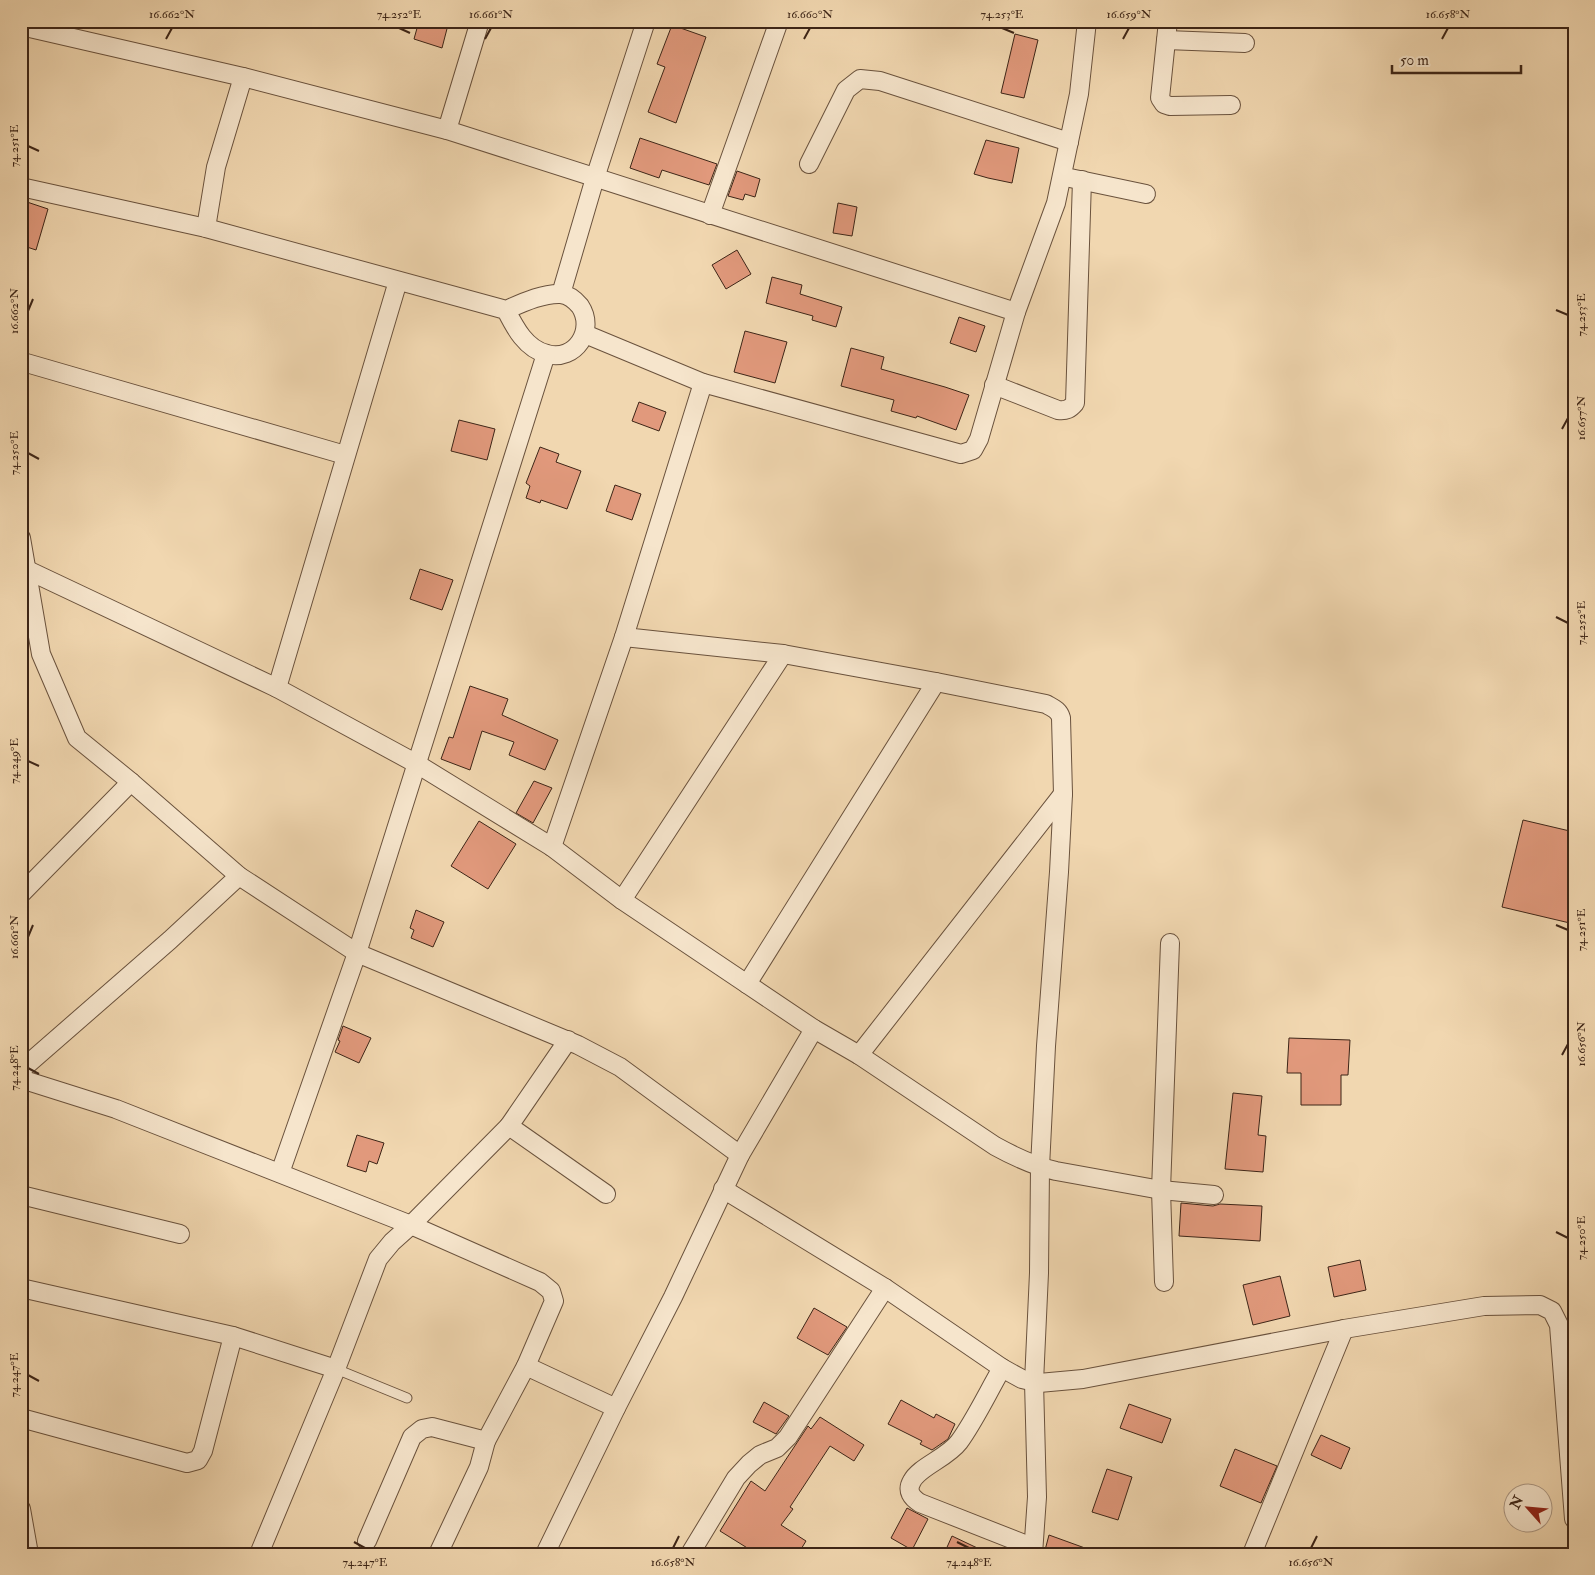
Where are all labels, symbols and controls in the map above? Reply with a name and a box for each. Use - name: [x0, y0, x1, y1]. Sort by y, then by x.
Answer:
- text: 16.662°N: [149, 7, 195, 22]
- text: 74.252°E: [377, 7, 422, 22]
- text: 16.661°N: [469, 7, 513, 22]
- text: 16.660°N: [787, 7, 833, 22]
- text: 74.253°E: [980, 7, 1024, 22]
- text: 16.659°N: [1106, 7, 1152, 22]
- text: 16.658°N: [1426, 7, 1471, 22]
- scale bar: [1392, 42, 1521, 74]
- text: 50 m: [1400, 51, 1429, 70]
- text: 74.251°E: [7, 124, 22, 167]
- text: 16.662°N: [7, 288, 22, 334]
- text: 74.253°E: [1574, 293, 1589, 337]
- text: 16.657°N: [1574, 396, 1589, 440]
- text: 74.250°E: [7, 430, 22, 475]
- text: 74.252°E: [1574, 600, 1589, 645]
- text: 74.249°E: [7, 738, 22, 784]
- text: 74.251°E: [1574, 908, 1589, 951]
- text: 16.661°N: [7, 915, 22, 959]
- text: 16.656°N: [1574, 1021, 1589, 1066]
- text: 74.248°E: [7, 1045, 22, 1091]
- text: 74.250°E: [1574, 1215, 1589, 1260]
- text: 74.247°E: [7, 1352, 22, 1397]
- north arrow: [1502, 1482, 1552, 1532]
- text: N: [1506, 1492, 1527, 1513]
- text: 74.247°E: [343, 1555, 388, 1570]
- text: 16.658°N: [651, 1555, 696, 1570]
- text: 74.248°E: [946, 1555, 992, 1570]
- text: 16.656°N: [1289, 1555, 1334, 1570]

